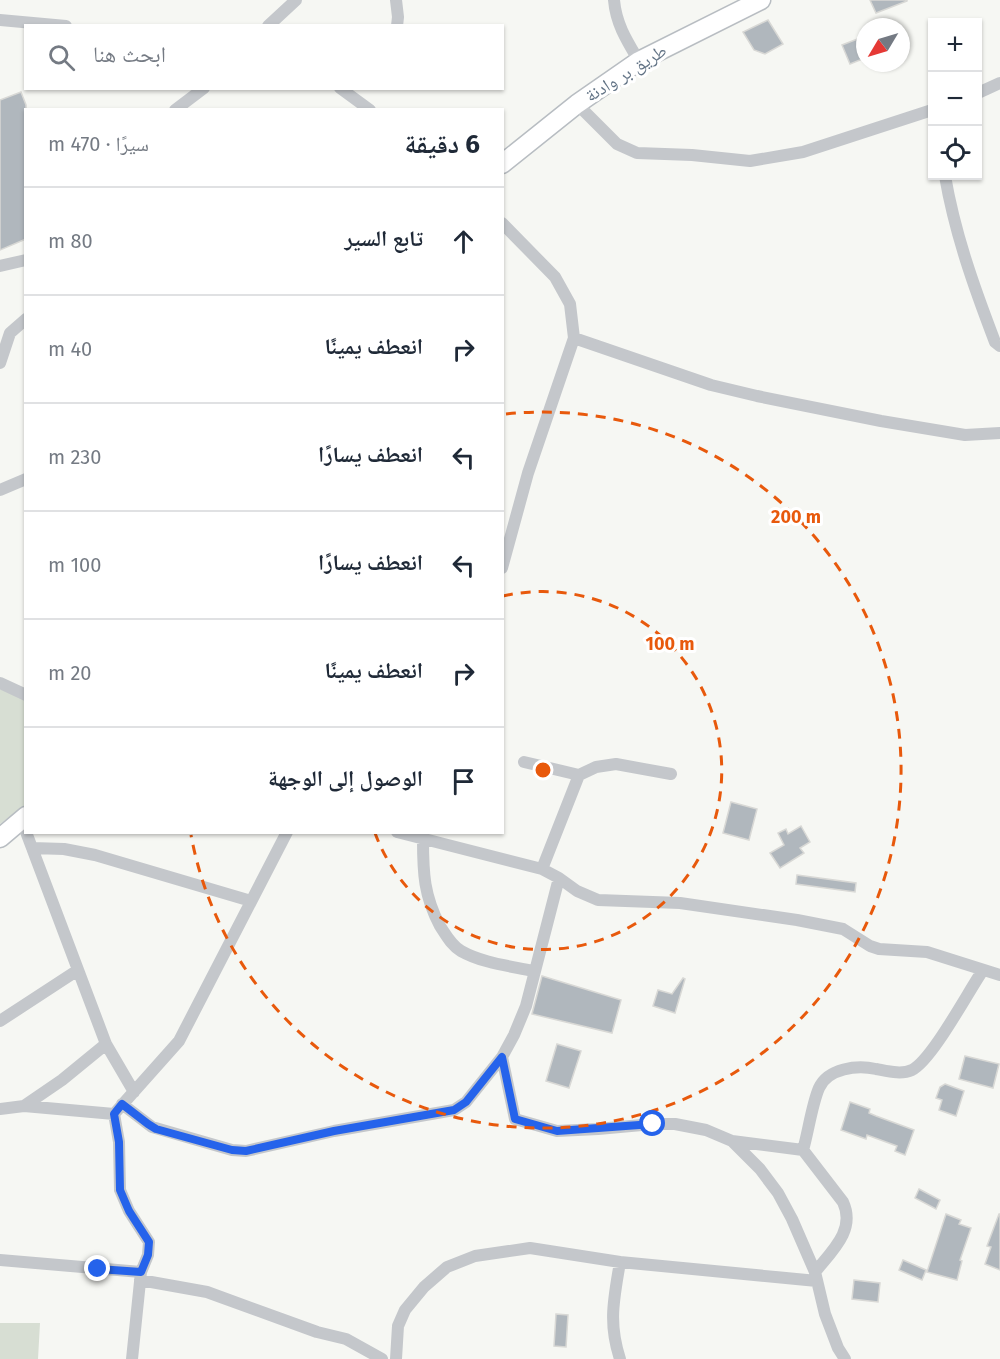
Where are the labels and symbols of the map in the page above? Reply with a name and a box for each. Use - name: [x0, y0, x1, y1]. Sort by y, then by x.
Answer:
- north arrow: [856, 18, 910, 72]
- street label: طريق بر وادنة: [581, 39, 671, 107]
- text: 200 m: [771, 506, 821, 528]
- text: 100 m: [646, 633, 694, 655]
- centre of rings: [533, 760, 553, 780]
- route start: [639, 1110, 665, 1136]
- route end: [84, 1255, 110, 1281]

